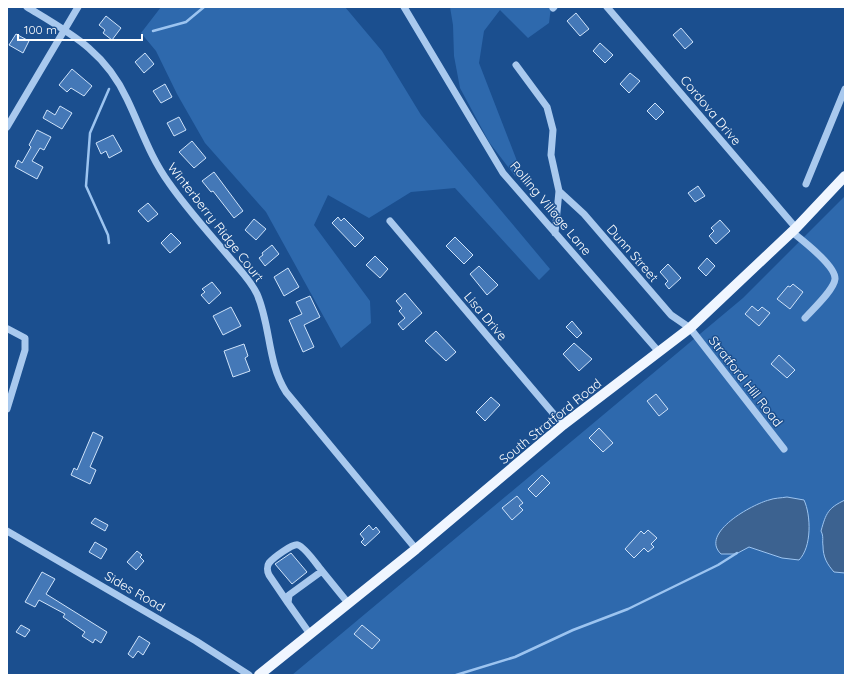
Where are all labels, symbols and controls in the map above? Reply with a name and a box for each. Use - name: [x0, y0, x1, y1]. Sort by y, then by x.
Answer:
- scale bar: [18, 16, 142, 42]
- text: 100 m: [24, 22, 57, 37]
- street label: Cordova Drive: [677, 72, 745, 148]
- street label: Rolling Village Lane: [507, 158, 595, 258]
- street label: Winterberry Ridge Court: [164, 159, 268, 285]
- street label: Dunn Street: [604, 221, 662, 285]
- street label: Lisa Drive: [461, 288, 511, 344]
- street label: Stratford Hill Road: [706, 332, 786, 430]
- street label: South Stratford Road: [496, 375, 604, 467]
- street label: Sides Road: [102, 567, 168, 615]

